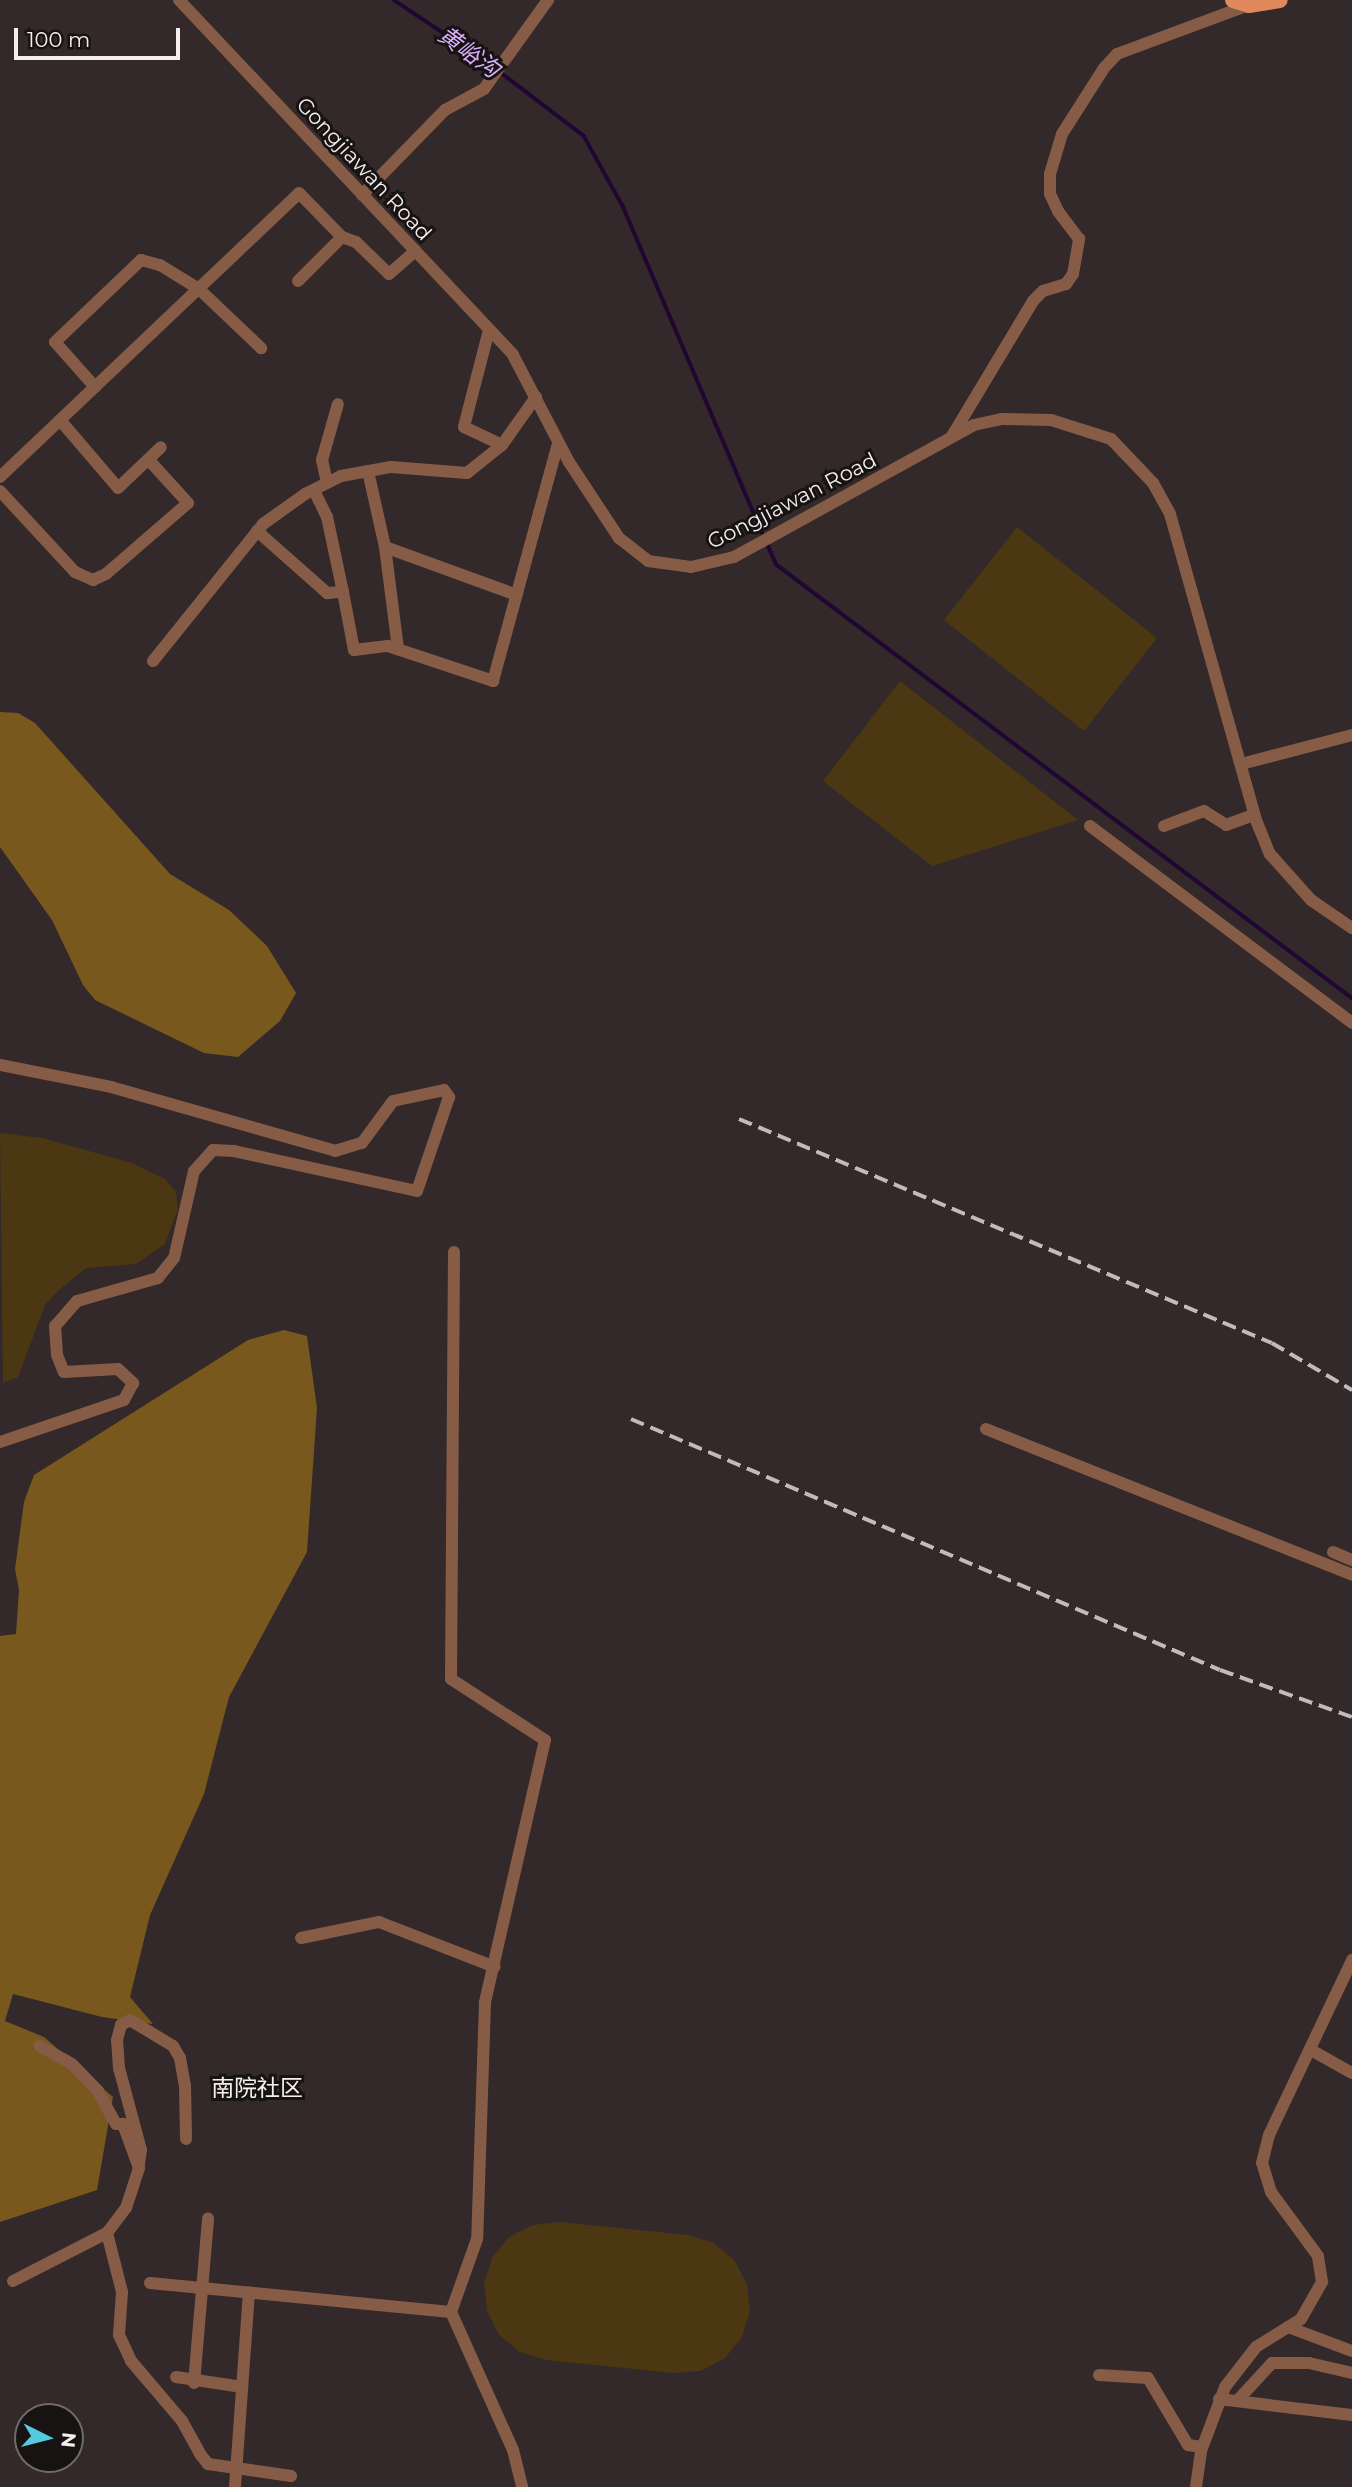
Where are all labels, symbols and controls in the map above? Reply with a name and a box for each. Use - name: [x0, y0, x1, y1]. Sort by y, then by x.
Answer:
- scale bar: [18, 14, 184, 58]
- water label: 黄峪沟: [433, 21, 505, 83]
- text: 100 m: [27, 27, 90, 52]
- street label: Gongjiawan Road: [291, 92, 437, 246]
- street label: Gongjiawan Road: [703, 447, 881, 555]
- district label: 南院社区: [211, 2074, 303, 2102]
- north arrow: [14, 2403, 84, 2473]
- text: N: [56, 2431, 81, 2449]

